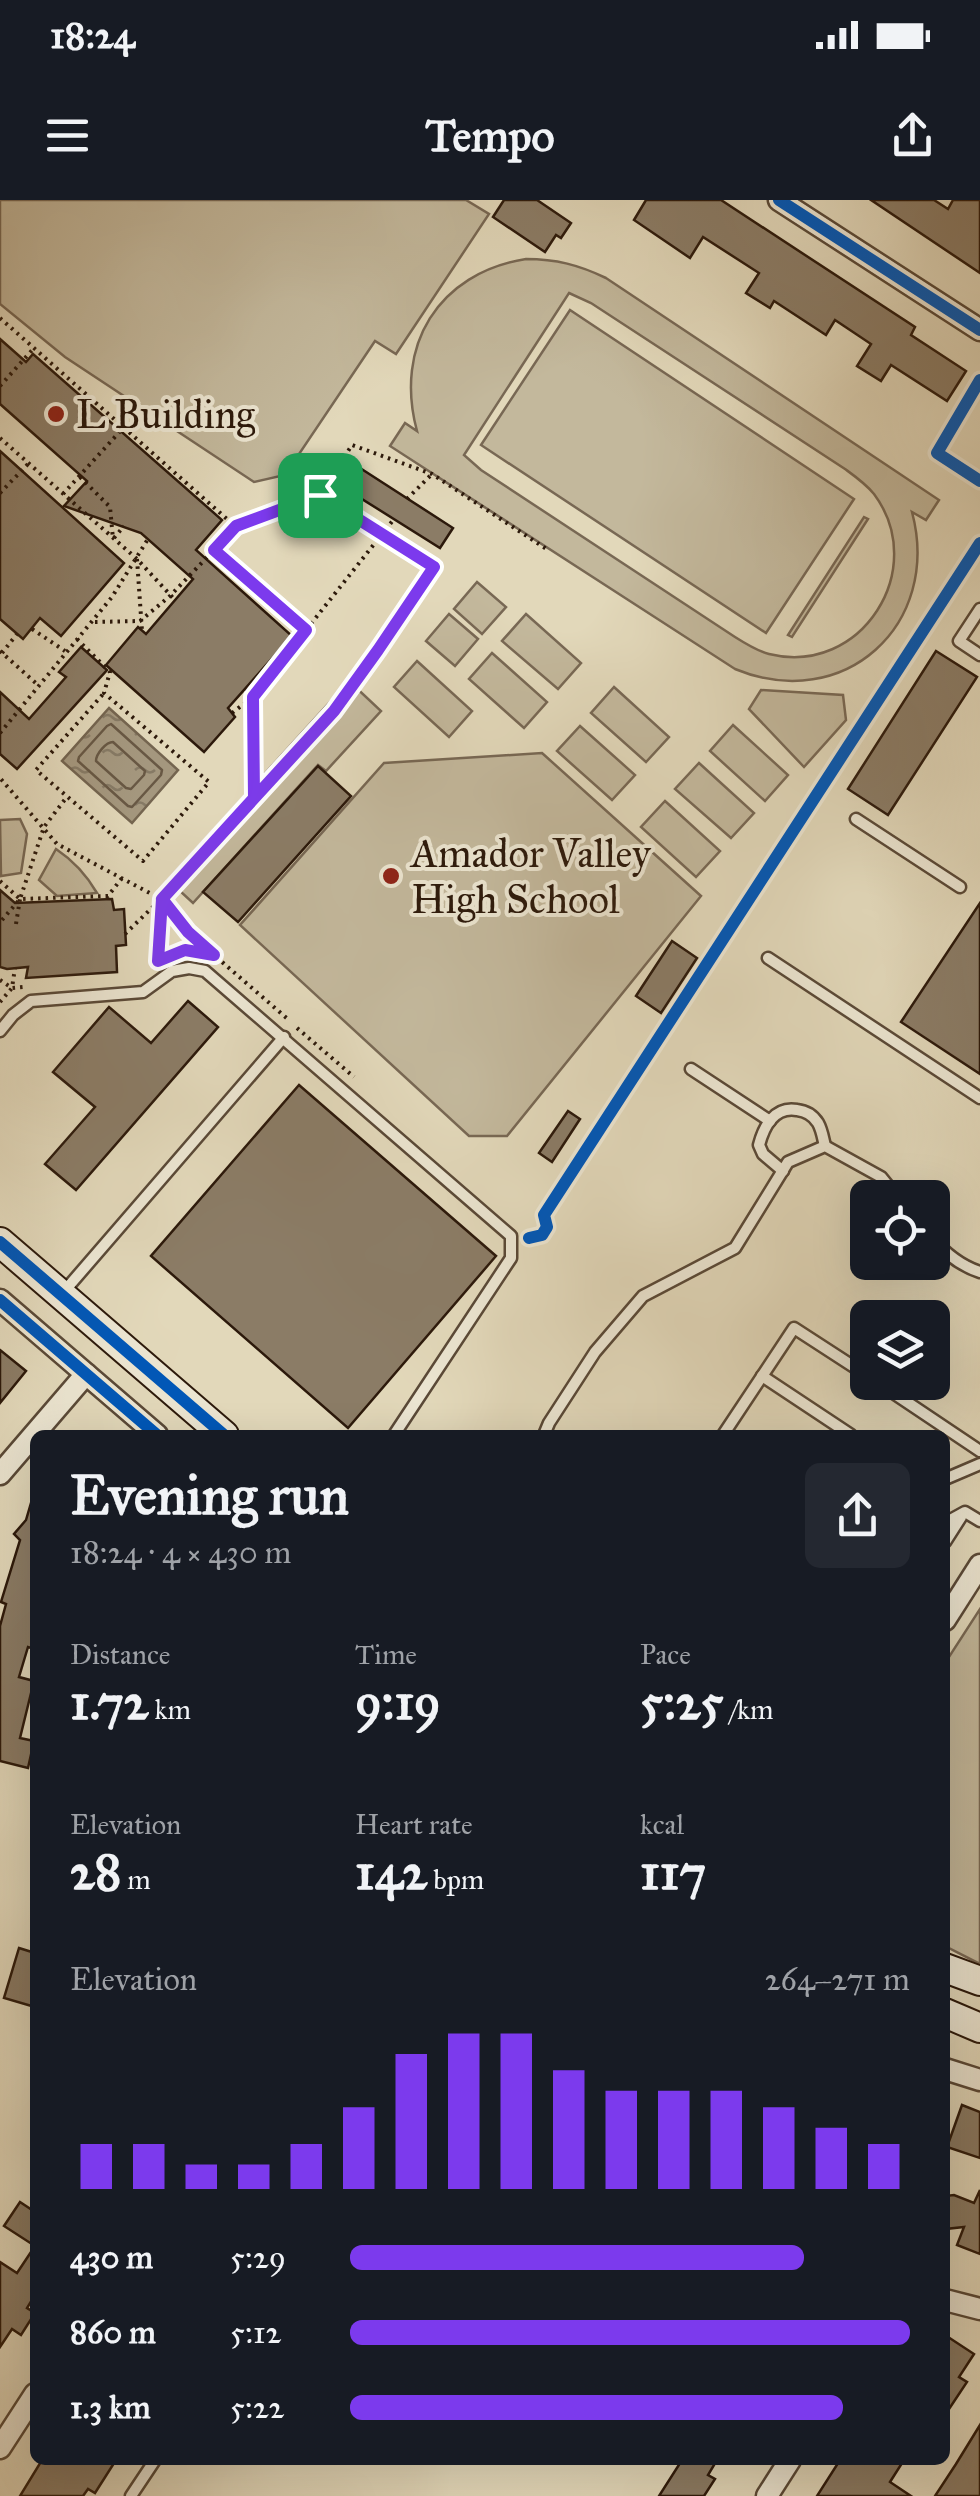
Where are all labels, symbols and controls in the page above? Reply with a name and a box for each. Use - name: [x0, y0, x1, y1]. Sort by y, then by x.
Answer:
- text: 18:24: [50, 12, 135, 58]
- icon: menu: [40, 108, 95, 163]
- text: Tempo: [425, 108, 555, 163]
- icon: share: [885, 108, 940, 163]
- place label: L Building: [76, 390, 255, 439]
- marker: L Building: [45, 403, 67, 425]
- pin: [278, 453, 363, 538]
- icon: arrive: [293, 468, 348, 523]
- place label: Amador Valley High School: [409, 829, 652, 924]
- marker: Amador Valley High School: [380, 865, 402, 887]
- map controls: [850, 1180, 950, 1400]
- button: locate: [850, 1180, 950, 1280]
- button: layers: [850, 1300, 950, 1400]
- text: Evening run: [70, 1462, 349, 1529]
- button: share: [805, 1463, 910, 1568]
- text: 18:24 · 4 × 430 m: [70, 1533, 291, 1572]
- text: Distance: [70, 1637, 170, 1672]
- text: Time: [355, 1637, 417, 1672]
- text: Pace: [640, 1637, 691, 1672]
- text: 1.72: [70, 1672, 149, 1733]
- text: 9:19: [355, 1672, 441, 1733]
- text: 5:25: [640, 1672, 723, 1733]
- text: km: [149, 1692, 191, 1727]
- text: /km: [723, 1692, 773, 1727]
- text: Elevation: [70, 1807, 181, 1842]
- text: Heart rate: [355, 1807, 473, 1842]
- text: kcal: [640, 1807, 684, 1842]
- text: 28: [70, 1842, 121, 1903]
- text: 142: [355, 1842, 427, 1903]
- text: 117: [640, 1842, 706, 1903]
- text: m: [121, 1862, 151, 1897]
- text: bpm: [427, 1862, 484, 1897]
- text: Elevation: [70, 1960, 197, 1999]
- text: 264–271 m: [765, 1960, 910, 1999]
- text: 430 m: [70, 2238, 153, 2277]
- text: 5:29: [230, 2238, 286, 2277]
- text: 860 m: [70, 2313, 156, 2352]
- text: 5:12: [230, 2313, 281, 2352]
- text: 1.3 km: [70, 2388, 151, 2427]
- text: 5:22: [230, 2388, 284, 2427]

